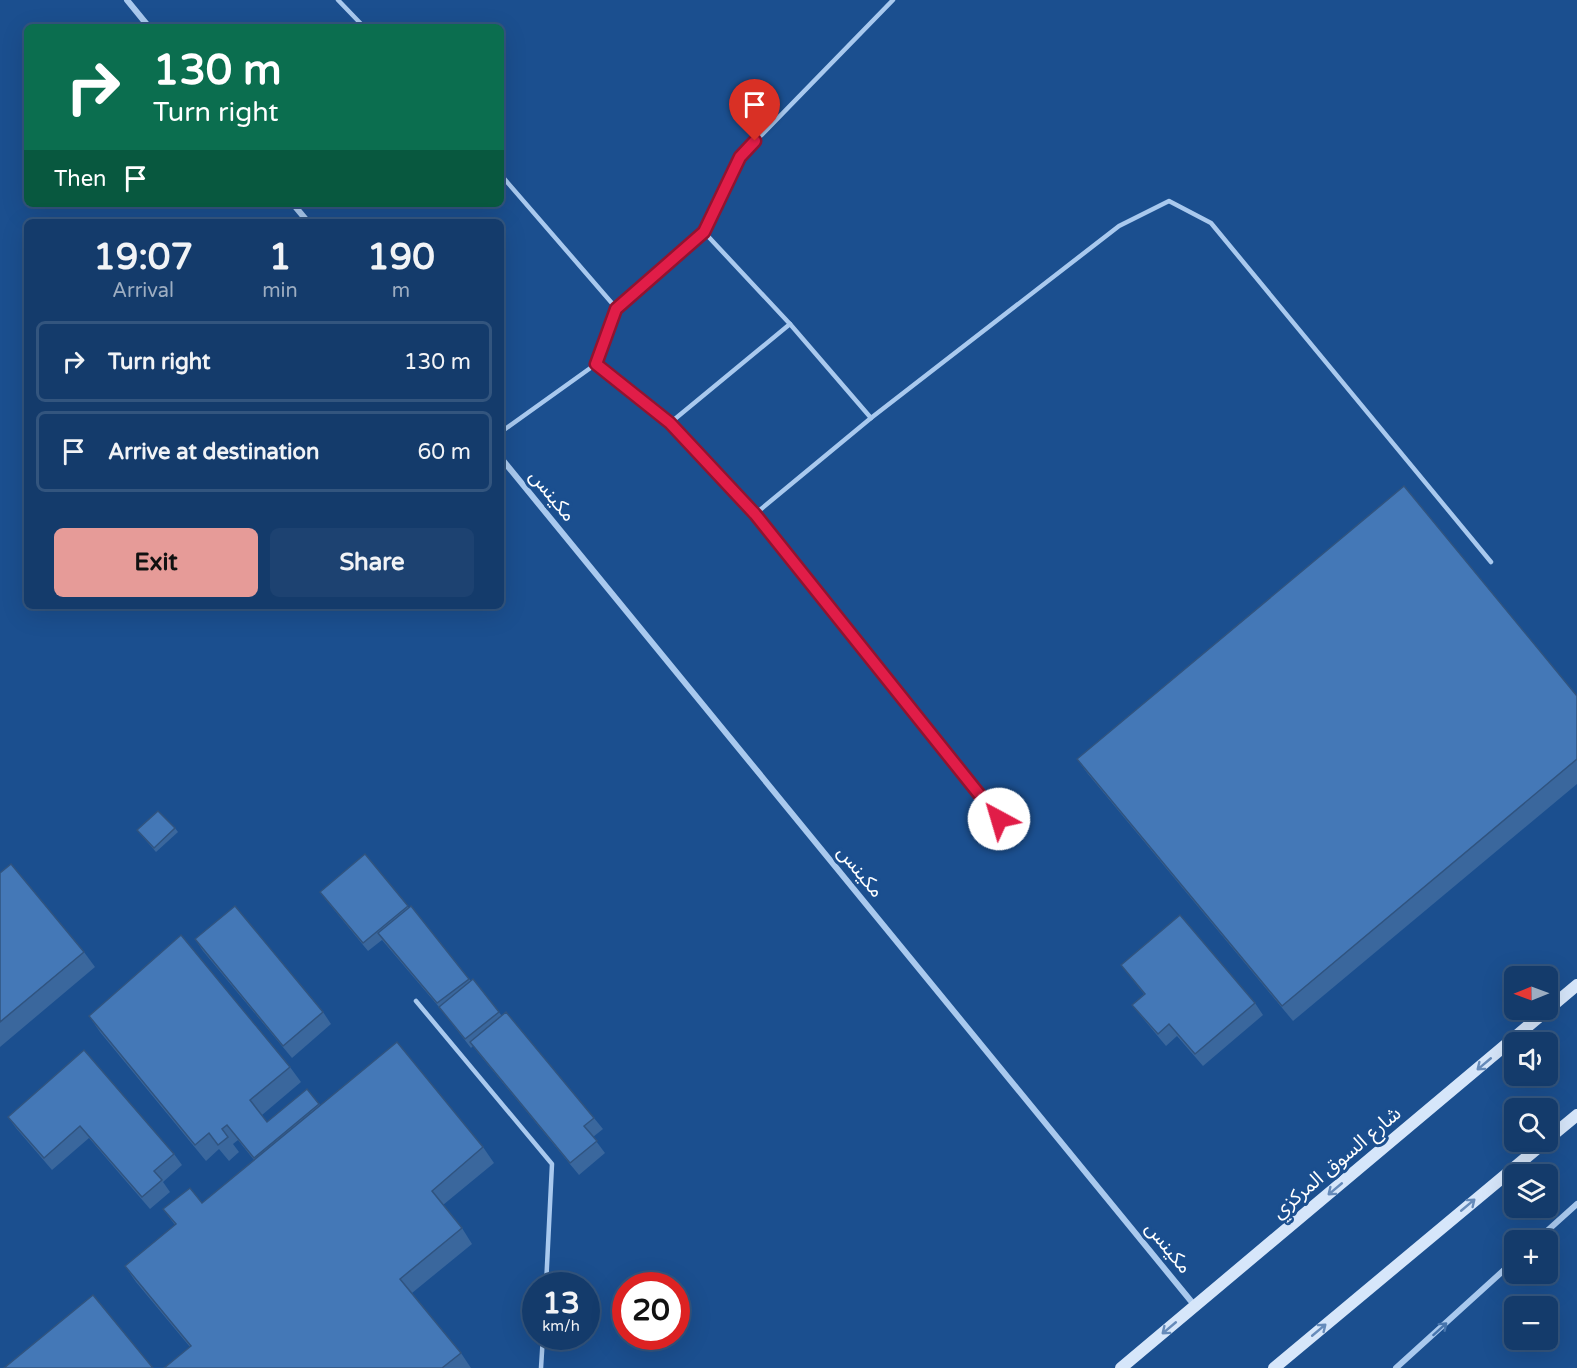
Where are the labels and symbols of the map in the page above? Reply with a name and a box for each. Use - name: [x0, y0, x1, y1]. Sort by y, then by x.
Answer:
- pin: [729, 79, 780, 141]
- street label: مكينس: [524, 465, 581, 527]
- position arrow: [967, 787, 1031, 851]
- street label: مكينس: [832, 841, 889, 903]
- north arrow: [1504, 966, 1558, 1020]
- one-way arrow: [1476, 1057, 1492, 1070]
- street label: شارع السوق المركزي: [1267, 1102, 1408, 1226]
- one-way arrow: [1328, 1182, 1343, 1196]
- one-way arrow: [1460, 1199, 1476, 1212]
- street label: مكينس: [1140, 1217, 1197, 1279]
- speed limit sign: 20: [612, 1272, 690, 1350]
- one-way arrow: [1161, 1321, 1177, 1334]
- one-way arrow: [1432, 1322, 1447, 1336]
- one-way arrow: [1311, 1324, 1327, 1337]

